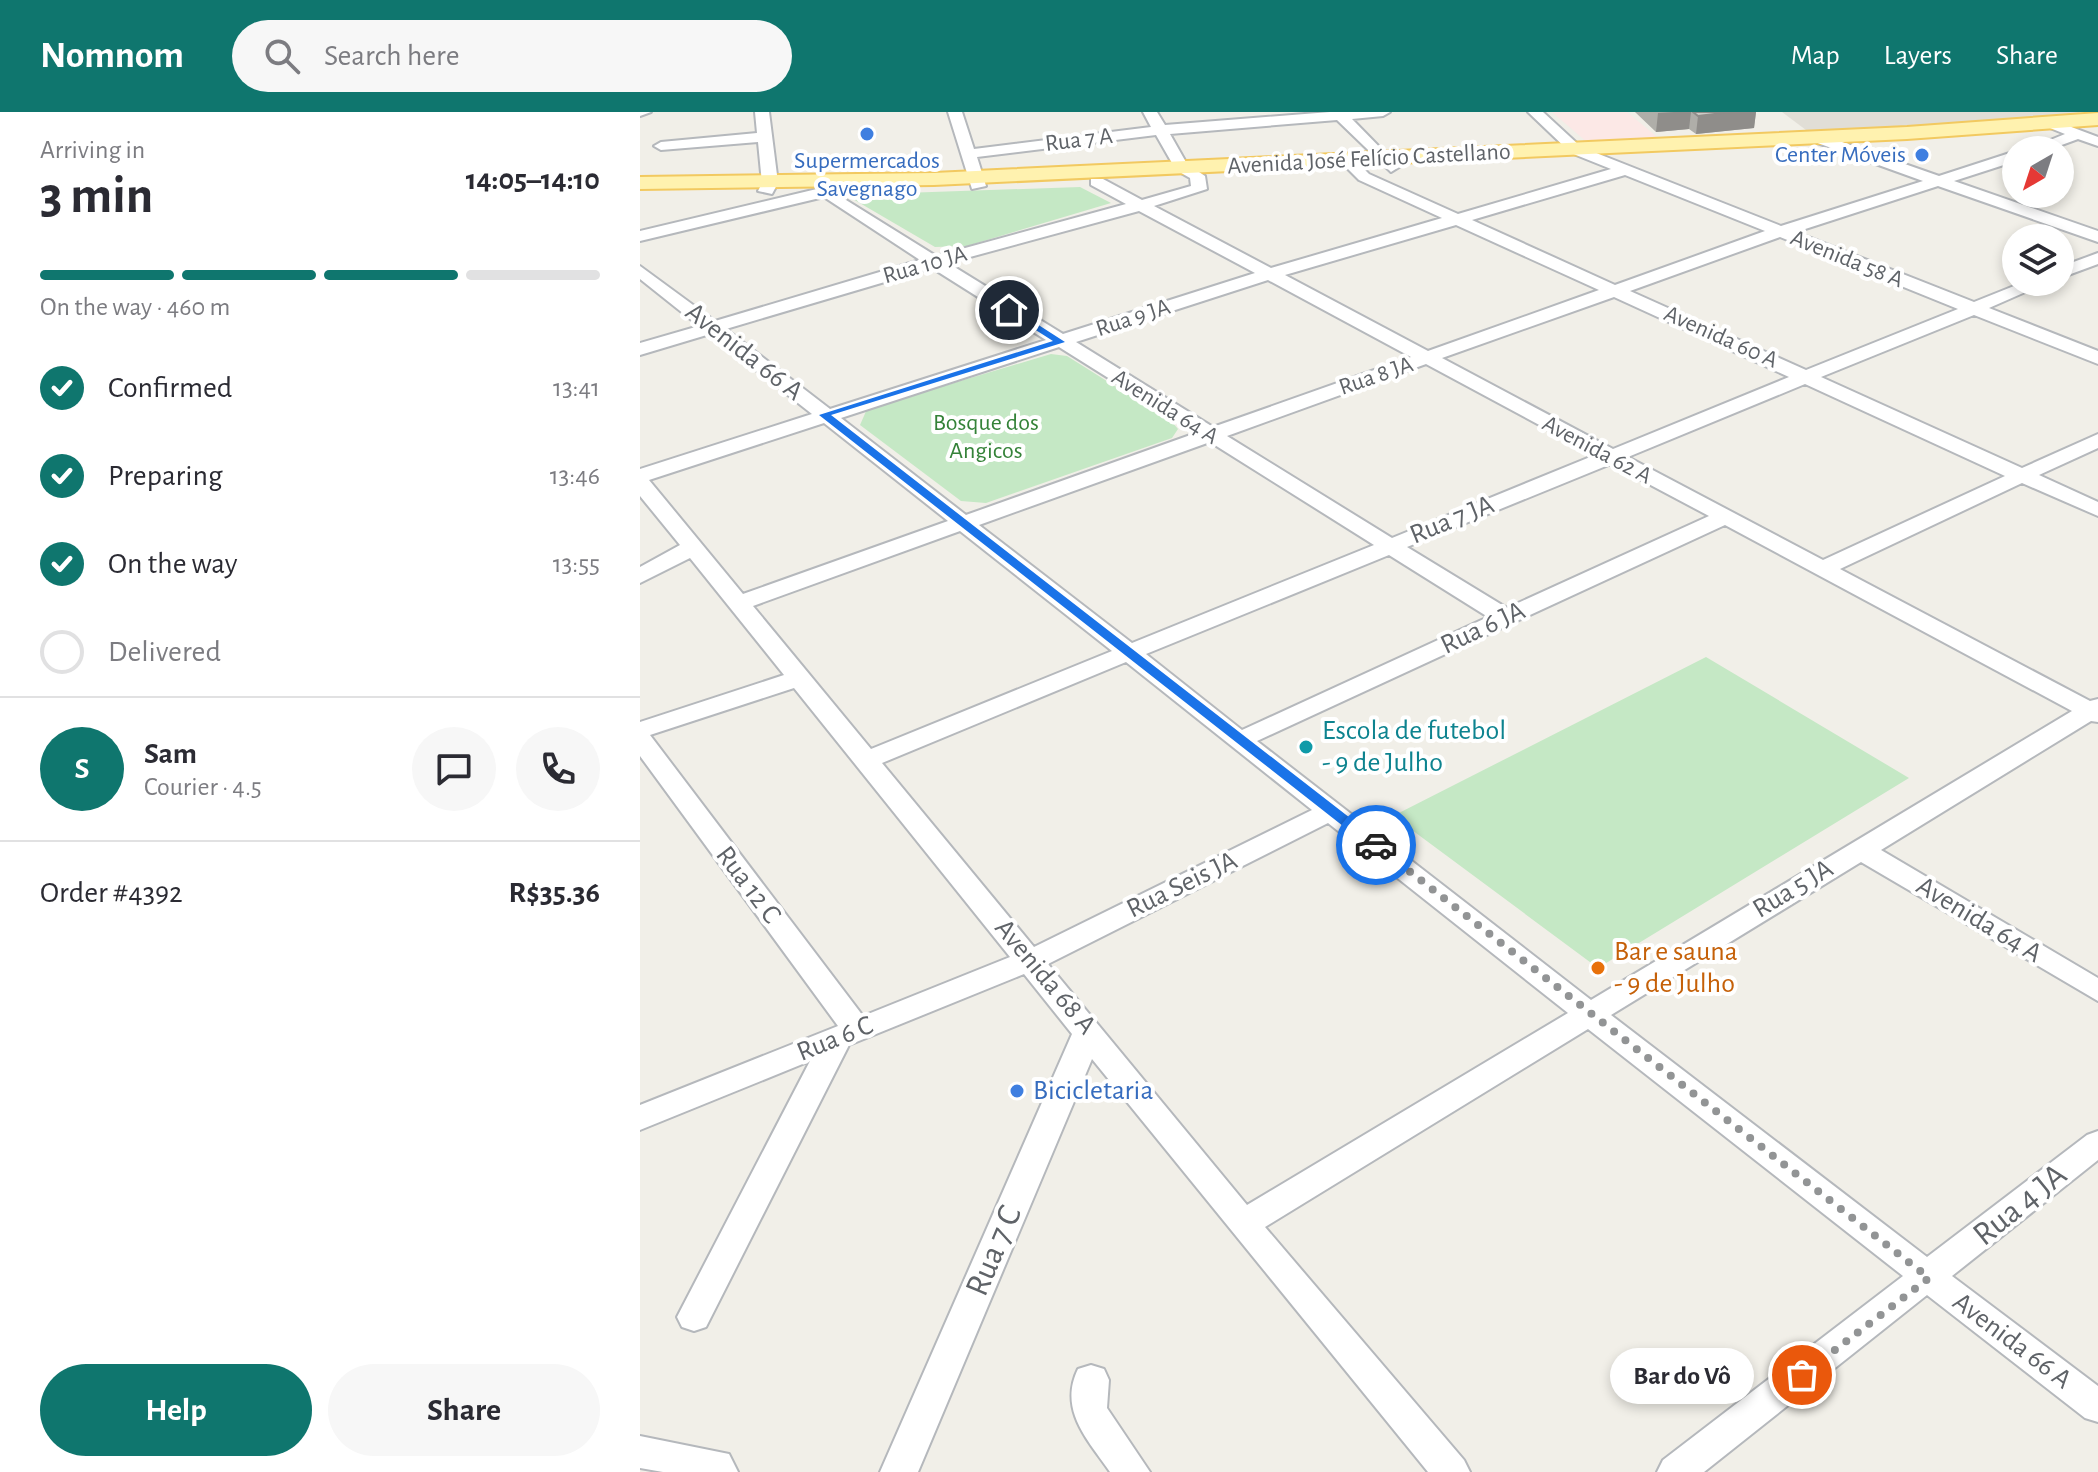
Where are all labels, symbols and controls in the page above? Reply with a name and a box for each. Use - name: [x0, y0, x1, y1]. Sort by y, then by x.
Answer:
- search box: [232, 20, 792, 92]
- icon: search: [260, 34, 304, 78]
- text: Nomnom: [40, 37, 184, 75]
- text: Search here: [324, 41, 460, 71]
- text: Map: [1791, 42, 1840, 70]
- text: Layers: [1884, 42, 1952, 70]
- text: Share: [1996, 42, 2058, 70]
- street label: Rua 7 A: [1044, 124, 1114, 156]
- marker: Supermercados Savegnago: [858, 125, 876, 143]
- north arrow: [2002, 136, 2074, 208]
- map controls: [2002, 136, 2074, 296]
- text: Arriving in: [40, 137, 145, 163]
- street label: Avenida José Felício Castellano: [1227, 140, 1511, 178]
- place label: Center Móveis: [1775, 143, 1906, 167]
- marker: Center Móveis: [1913, 146, 1931, 164]
- place label: Supermercados Savegnago: [794, 149, 940, 201]
- text: 14:05–14:10: [466, 165, 600, 195]
- text: 3 min: [40, 170, 153, 222]
- button: layers: [2002, 224, 2074, 296]
- street label: Avenida 58 A: [1787, 226, 1907, 293]
- street label: Rua 10 JA: [880, 242, 970, 288]
- pin: [975, 276, 1043, 344]
- icon: home: [987, 288, 1031, 332]
- text: On the way · 460 m: [40, 294, 230, 320]
- street label: Rua 9 JA: [1093, 295, 1173, 341]
- street label: Avenida 66 A: [680, 298, 808, 406]
- street label: Avenida 60 A: [1660, 301, 1782, 373]
- street label: Rua 8 JA: [1336, 352, 1416, 400]
- street label: Avenida 64 A: [1107, 365, 1223, 449]
- icon: check: [40, 366, 84, 410]
- text: Confirmed: [108, 373, 232, 403]
- text: 13:41: [553, 375, 600, 401]
- park label: Bosque dos Angicos: [933, 411, 1039, 463]
- street label: Avenida 62 A: [1538, 411, 1656, 489]
- icon: check: [40, 454, 84, 498]
- text: Preparing: [108, 461, 223, 491]
- text: 13:46: [550, 463, 600, 489]
- street label: Rua 7 JA: [1406, 491, 1498, 549]
- icon: check: [40, 542, 84, 586]
- text: On the way: [108, 549, 237, 579]
- text: 13:55: [553, 551, 600, 577]
- street label: Rua 6 JA: [1437, 596, 1529, 660]
- text: Delivered: [108, 637, 221, 667]
- place label: Escola de futebol - 9 de Julho: [1322, 717, 1506, 777]
- button: chat: [412, 727, 496, 811]
- button: phone: [516, 727, 600, 811]
- marker: Escola de futebol - 9 de Julho: [1297, 738, 1315, 756]
- text: Sam: [144, 739, 197, 769]
- text: S: [75, 754, 89, 784]
- text: Courier · 4.5: [144, 774, 262, 800]
- courier: [1336, 805, 1416, 885]
- icon: car: [1354, 823, 1398, 867]
- street label: Rua 12 C: [710, 841, 786, 929]
- street label: Rua Seis JA: [1122, 846, 1242, 924]
- street label: Rua 5 JA: [1748, 854, 1838, 924]
- street label: Avenida 64 A: [1911, 872, 2047, 968]
- text: Order #4392: [40, 878, 183, 908]
- text: R$35.36: [509, 878, 600, 908]
- street label: Avenida 68 A: [989, 914, 1101, 1040]
- place label: Bar e sauna - 9 de Julho: [1614, 938, 1738, 998]
- marker: Bar e sauna - 9 de Julho: [1589, 959, 1607, 977]
- street label: Rua 6 C: [793, 1011, 877, 1067]
- place label: Bicicletaria: [1033, 1077, 1153, 1105]
- marker: Bicicletaria: [1008, 1082, 1026, 1100]
- street label: Rua 4 JA: [1967, 1157, 2073, 1253]
- street label: Rua 7 C: [960, 1201, 1028, 1301]
- street label: Avenida 66 A: [1948, 1288, 2076, 1394]
- pin: [1768, 1341, 1836, 1409]
- callout: Bar do Vô: [1610, 1347, 1754, 1403]
- icon: bag: [1780, 1353, 1824, 1397]
- text: Bar do Vô: [1633, 1363, 1731, 1389]
- button: Help: [40, 1364, 312, 1456]
- button: Share: [328, 1364, 600, 1456]

